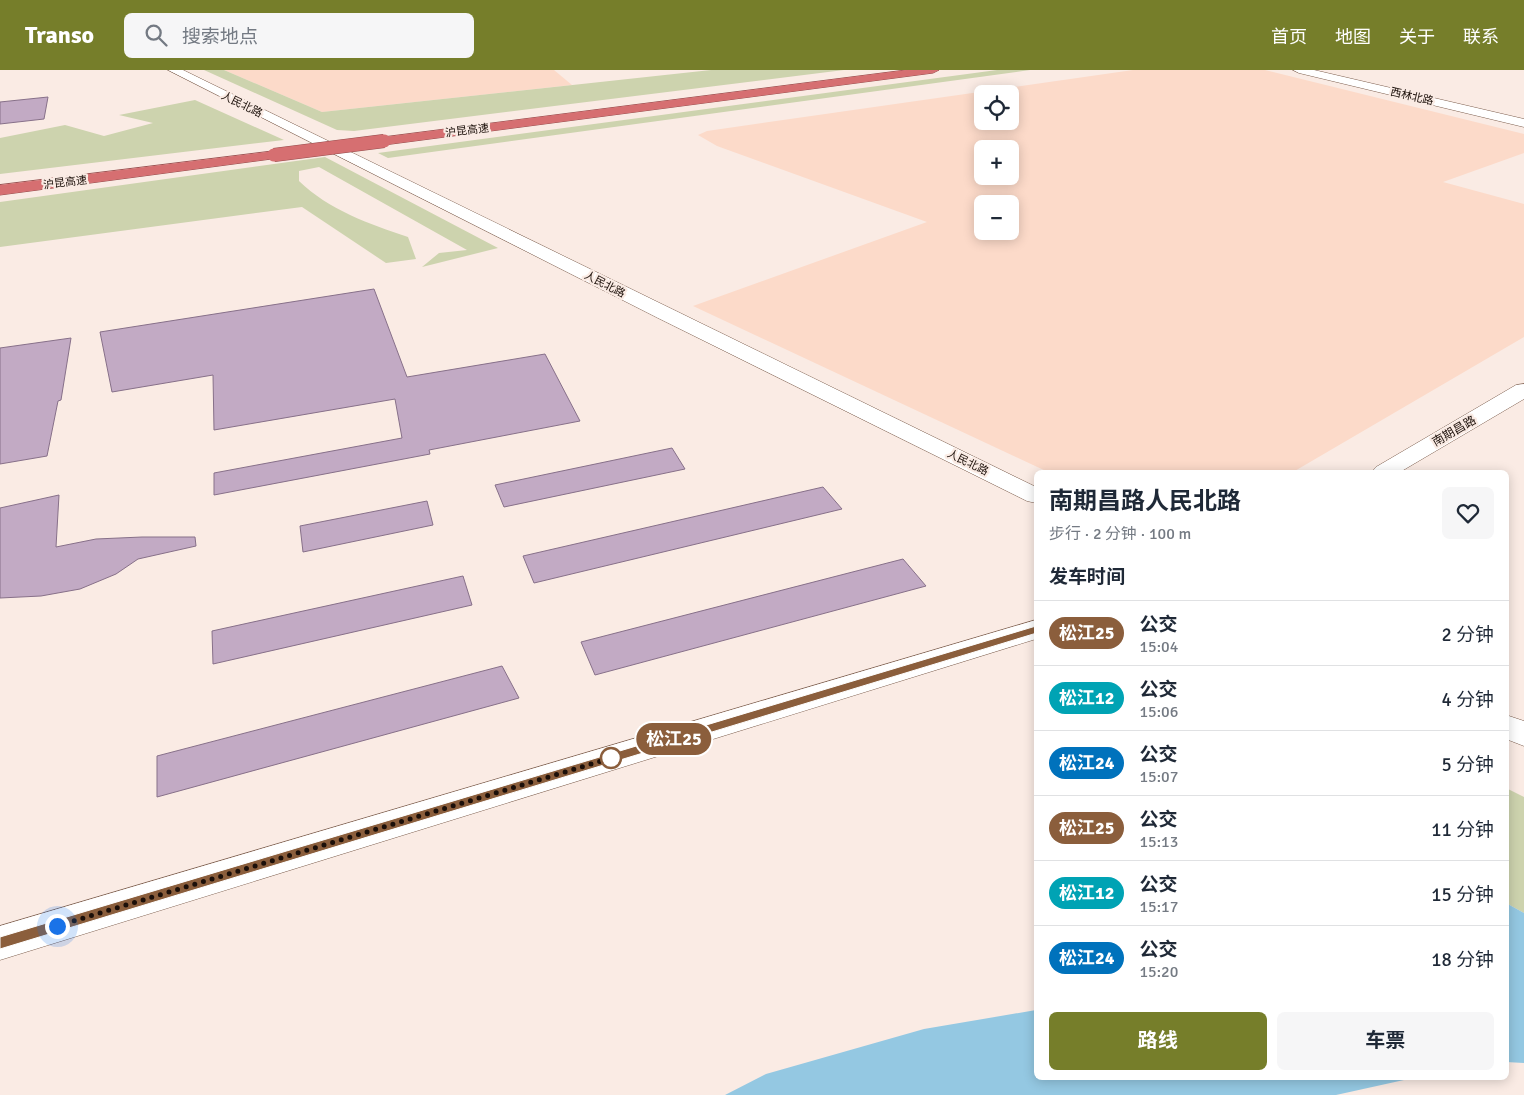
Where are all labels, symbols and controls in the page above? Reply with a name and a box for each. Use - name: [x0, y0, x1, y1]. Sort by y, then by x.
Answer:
- search box: [124, 13, 474, 58]
- text: Transo: [25, 20, 94, 50]
- icon: search: [142, 21, 170, 49]
- text: 搜索地点: [182, 25, 258, 49]
- text: 首页: [1271, 26, 1307, 48]
- text: 地图: [1335, 26, 1371, 48]
- text: 关于: [1399, 26, 1435, 48]
- text: 联系: [1463, 26, 1499, 48]
- map controls: [974, 85, 1019, 240]
- button: locate: [974, 85, 1019, 130]
- street label: 西林北路: [1389, 85, 1435, 108]
- street label: 人民北路: [219, 89, 264, 120]
- street label: 沪昆高速: [444, 121, 490, 140]
- button: +: [974, 140, 1019, 185]
- street label: 沪昆高速: [42, 173, 88, 192]
- button: −: [974, 195, 1019, 240]
- street label: 人民北路: [582, 269, 627, 300]
- street label: 南期昌路: [1430, 413, 1479, 450]
- street label: 人民北路: [945, 447, 990, 478]
- text: 南期昌路人民北路: [1049, 486, 1241, 516]
- button: heart: [1442, 487, 1494, 539]
- text: 步行 · 2 分钟 · 100 m: [1049, 524, 1191, 544]
- text: 发车时间: [1049, 565, 1125, 589]
- text: 公交: [1139, 613, 1177, 637]
- text: 松江25: [1059, 622, 1114, 644]
- text: 2 分钟: [1442, 623, 1494, 647]
- text: 15:04: [1139, 637, 1178, 657]
- text: 公交: [1139, 678, 1177, 702]
- text: 松江12: [1059, 687, 1114, 709]
- text: 4 分钟: [1442, 688, 1494, 712]
- text: 15:06: [1139, 702, 1178, 722]
- line badge: 松江25: [639, 723, 709, 755]
- text: 松江25: [646, 728, 702, 750]
- text: 公交: [1139, 743, 1177, 767]
- unlabelled marker: [600, 747, 622, 769]
- text: 松江24: [1059, 752, 1114, 774]
- text: 5 分钟: [1442, 753, 1494, 777]
- text: 15:07: [1139, 767, 1178, 787]
- text: 公交: [1139, 808, 1177, 832]
- text: 松江25: [1059, 817, 1114, 839]
- text: 11 分钟: [1431, 818, 1494, 842]
- text: 15:13: [1139, 832, 1178, 852]
- text: 公交: [1139, 873, 1177, 897]
- text: 松江12: [1059, 882, 1114, 904]
- text: 15 分钟: [1431, 883, 1494, 907]
- text: 15:17: [1139, 897, 1178, 917]
- your location: [45, 914, 70, 939]
- text: 公交: [1139, 938, 1177, 962]
- text: 松江24: [1059, 947, 1114, 969]
- text: 18 分钟: [1431, 948, 1494, 972]
- text: 15:20: [1139, 962, 1178, 982]
- button: 路线: [1049, 1012, 1267, 1070]
- button: 车票: [1277, 1012, 1494, 1070]

